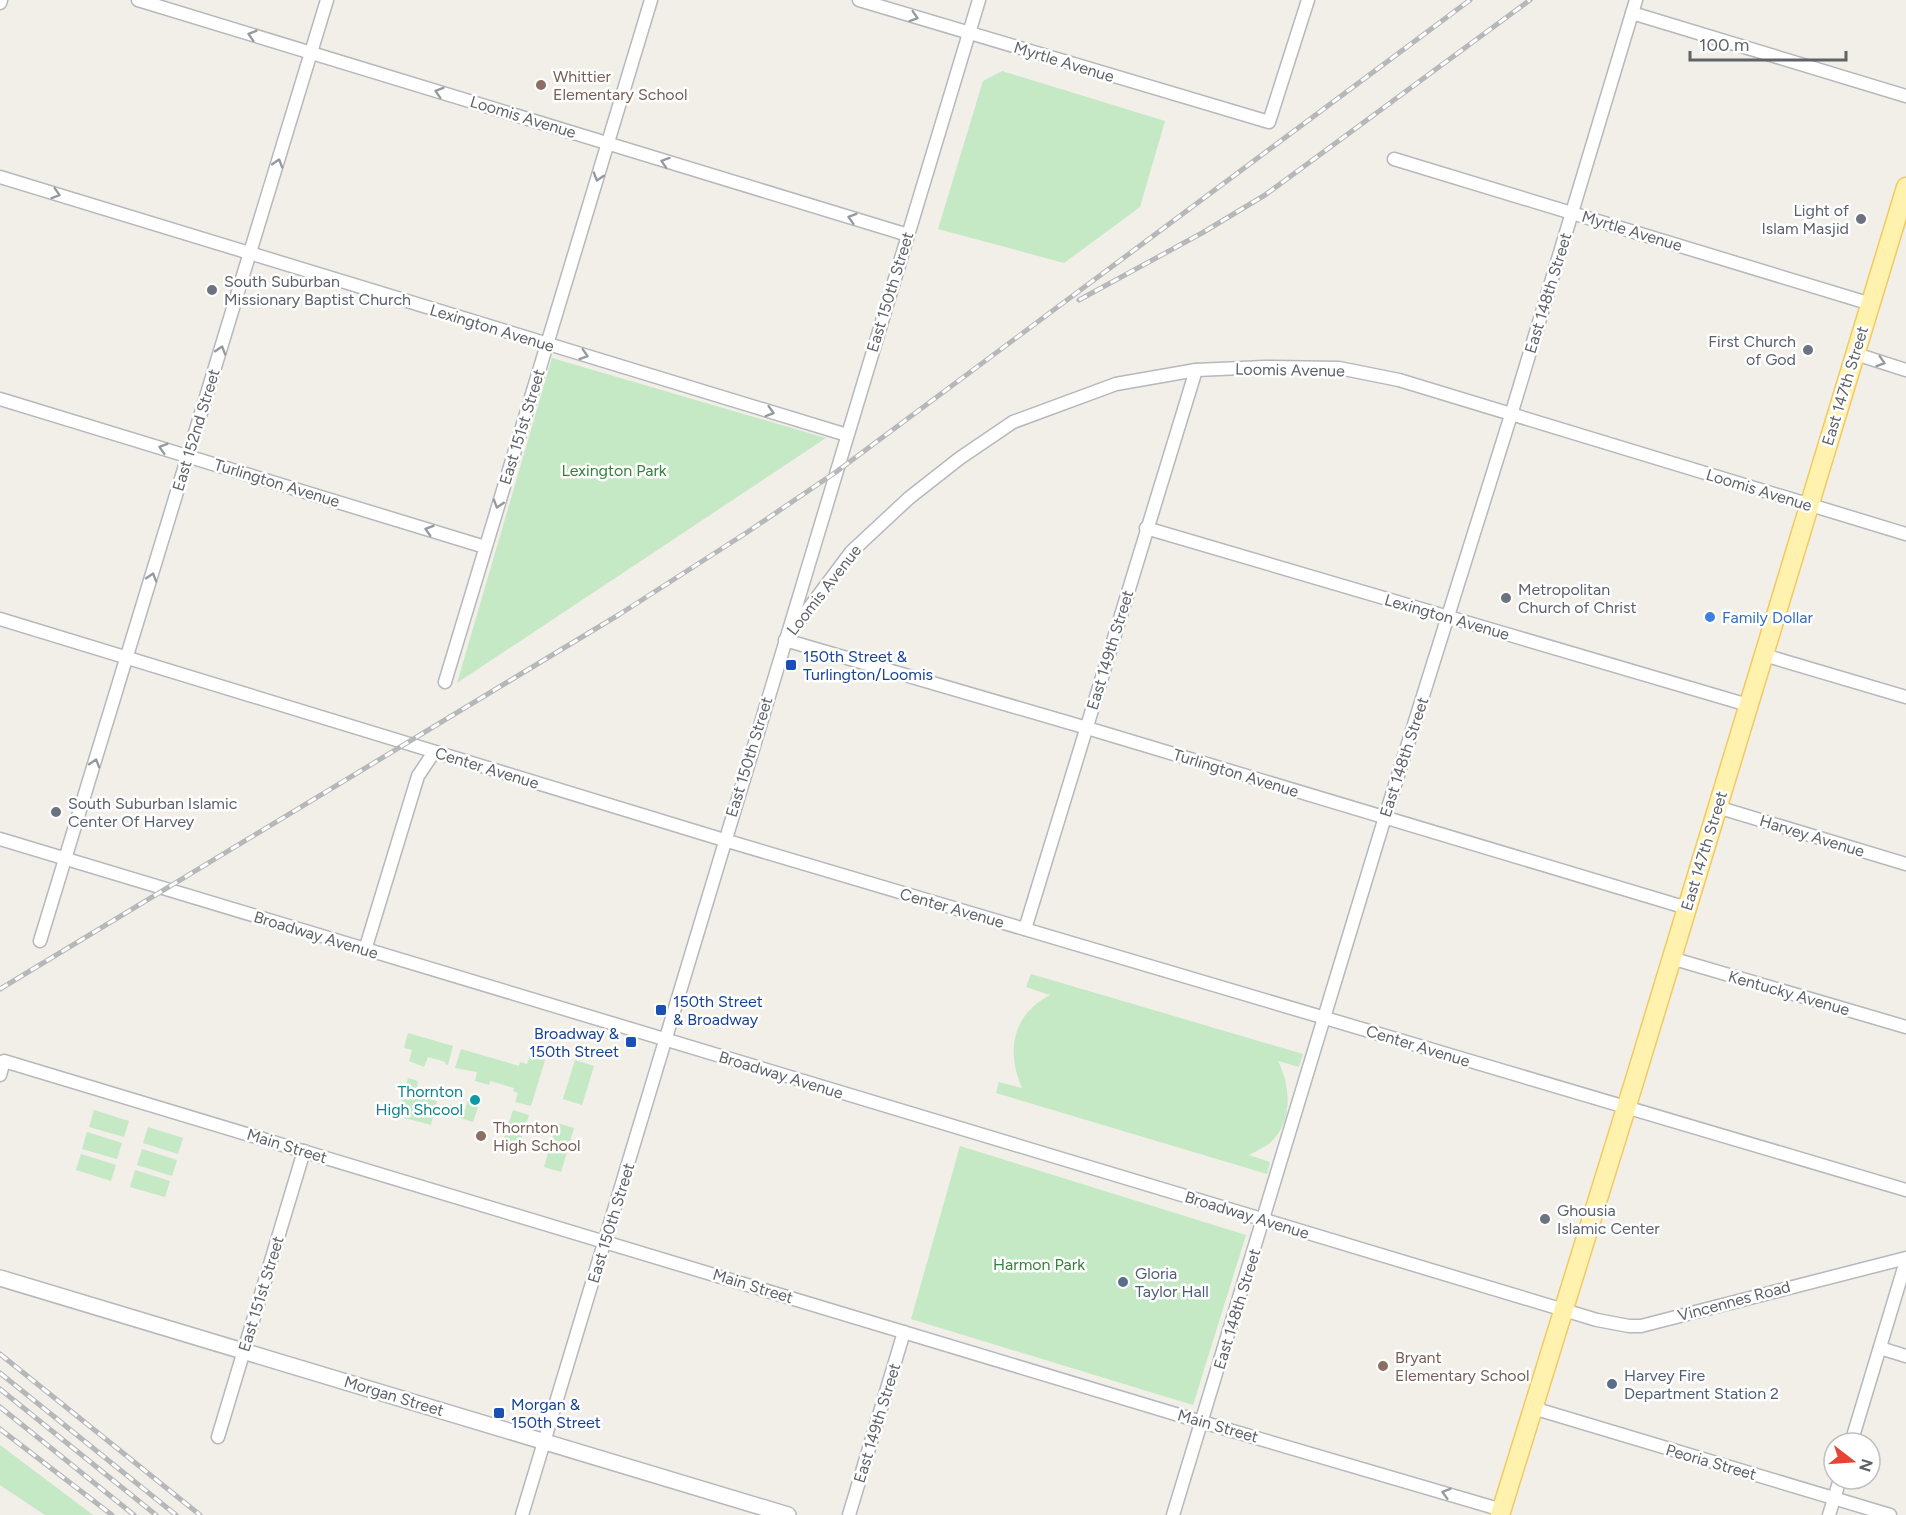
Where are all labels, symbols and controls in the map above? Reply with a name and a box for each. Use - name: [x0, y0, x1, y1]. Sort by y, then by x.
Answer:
- one-way arrow: [908, 10, 919, 22]
- scale bar: [1690, 24, 1846, 62]
- one-way arrow: [247, 30, 258, 42]
- text: 100 m: [1699, 34, 1749, 56]
- street label: Myrtle Avenue: [1012, 38, 1117, 86]
- place label: Whittier Elementary School: [553, 67, 687, 104]
- marker: Whittier Elementary School: [534, 78, 548, 92]
- one-way arrow: [434, 87, 445, 99]
- street label: Loomis Avenue: [468, 92, 578, 142]
- one-way arrow: [660, 157, 671, 169]
- one-way arrow: [270, 158, 283, 169]
- one-way arrow: [593, 171, 605, 182]
- one-way arrow: [50, 187, 61, 199]
- place label: Light of Islam Masjid: [1761, 201, 1849, 238]
- street label: Myrtle Avenue: [1580, 207, 1685, 255]
- marker: Light of Islam Masjid: [1854, 212, 1868, 226]
- one-way arrow: [847, 213, 858, 225]
- street label: East 150th Street: [863, 230, 917, 354]
- street label: East 148th Street: [1521, 230, 1575, 356]
- place label: South Suburban Missionary Baptist Church: [224, 272, 411, 309]
- marker: South Suburban Missionary Baptist Church: [205, 283, 219, 297]
- street label: Lexington Avenue: [428, 300, 557, 356]
- street label: East 147th Street: [1818, 324, 1872, 448]
- place label: First Church of God: [1708, 332, 1796, 369]
- marker: First Church of God: [1801, 343, 1815, 357]
- one-way arrow: [214, 345, 226, 356]
- one-way arrow: [578, 348, 589, 360]
- one-way arrow: [1875, 355, 1886, 367]
- street label: Loomis Avenue: [1235, 360, 1345, 380]
- street label: East 152nd Street: [168, 367, 224, 493]
- street label: East 151st Street: [495, 367, 549, 487]
- one-way arrow: [765, 405, 775, 417]
- one-way arrow: [158, 443, 169, 455]
- street label: Turlington Avenue: [212, 455, 342, 511]
- park label: Lexington Park: [561, 461, 667, 480]
- street label: Loomis Avenue: [1704, 465, 1814, 515]
- one-way arrow: [493, 498, 505, 509]
- one-way arrow: [425, 525, 435, 537]
- street label: Loomis Avenue: [783, 541, 865, 639]
- one-way arrow: [145, 572, 157, 582]
- place label: Metropolitan Church of Christ: [1518, 580, 1637, 617]
- street label: East 149th Street: [1083, 588, 1137, 712]
- street label: Lexington Avenue: [1382, 590, 1512, 644]
- marker: Metropolitan Church of Christ: [1499, 591, 1513, 605]
- place label: Family Dollar: [1722, 608, 1813, 627]
- marker: Family Dollar: [1703, 610, 1717, 624]
- place label: 150th Street & Turlington/Loomis: [803, 647, 933, 684]
- marker: 150th Street & Turlington/Loomis: [784, 658, 798, 672]
- street label: East 150th Street: [722, 695, 776, 819]
- street label: East 148th Street: [1376, 695, 1432, 819]
- street label: Center Avenue: [433, 743, 541, 793]
- street label: Turlington Avenue: [1171, 745, 1301, 801]
- one-way arrow: [88, 758, 100, 769]
- street label: East 147th Street: [1677, 789, 1731, 913]
- place label: South Suburban Islamic Center Of Harvey: [68, 794, 238, 831]
- marker: South Suburban Islamic Center Of Harvey: [49, 805, 63, 819]
- street label: Harvey Avenue: [1757, 811, 1867, 861]
- street label: Center Avenue: [898, 884, 1006, 932]
- street label: Broadway Avenue: [252, 907, 381, 963]
- street label: Kentucky Avenue: [1726, 967, 1852, 1019]
- place label: 150th Street & Broadway: [673, 992, 763, 1029]
- marker: 150th Street & Broadway: [654, 1003, 668, 1017]
- street label: Center Avenue: [1364, 1021, 1472, 1071]
- place label: Broadway & 150th Street: [529, 1024, 620, 1061]
- marker: Broadway & 150th Street: [624, 1035, 638, 1049]
- street label: Broadway Avenue: [717, 1047, 846, 1103]
- place label: Thornton High Shcool: [376, 1082, 463, 1119]
- marker: Thornton High Shcool: [468, 1093, 482, 1107]
- place label: Thornton High School: [493, 1118, 581, 1155]
- street label: Main Street: [244, 1125, 330, 1167]
- marker: Thornton High School: [474, 1129, 488, 1143]
- street label: East 150th Street: [584, 1161, 638, 1285]
- street label: Broadway Avenue: [1183, 1187, 1312, 1243]
- place label: Ghousia Islamic Center: [1557, 1201, 1660, 1238]
- marker: Ghousia Islamic Center: [1538, 1212, 1552, 1226]
- street label: East 151st Street: [234, 1234, 288, 1354]
- street label: East 148th Street: [1210, 1246, 1264, 1372]
- park label: Harmon Park: [993, 1255, 1085, 1274]
- place label: Gloria Taylor Hall: [1135, 1264, 1209, 1301]
- street label: Main Street: [710, 1265, 796, 1307]
- marker: Gloria Taylor Hall: [1116, 1275, 1130, 1289]
- street label: Vincennes Road: [1676, 1277, 1792, 1325]
- place label: Bryant Elementary School: [1395, 1348, 1529, 1385]
- marker: Bryant Elementary School: [1376, 1359, 1390, 1373]
- street label: East 149th Street: [850, 1361, 904, 1485]
- place label: Harvey Fire Department Station 2: [1624, 1366, 1779, 1403]
- street label: Morgan Street: [342, 1372, 446, 1420]
- marker: Harvey Fire Department Station 2: [1605, 1377, 1619, 1391]
- place label: Morgan & 150th Street: [511, 1395, 601, 1432]
- street label: Main Street: [1175, 1405, 1261, 1447]
- marker: Morgan & 150th Street: [492, 1406, 506, 1420]
- north arrow: [1822, 1431, 1882, 1491]
- street label: Peoria Street: [1664, 1440, 1758, 1484]
- text: N: [1855, 1457, 1877, 1474]
- one-way arrow: [1441, 1488, 1452, 1500]

